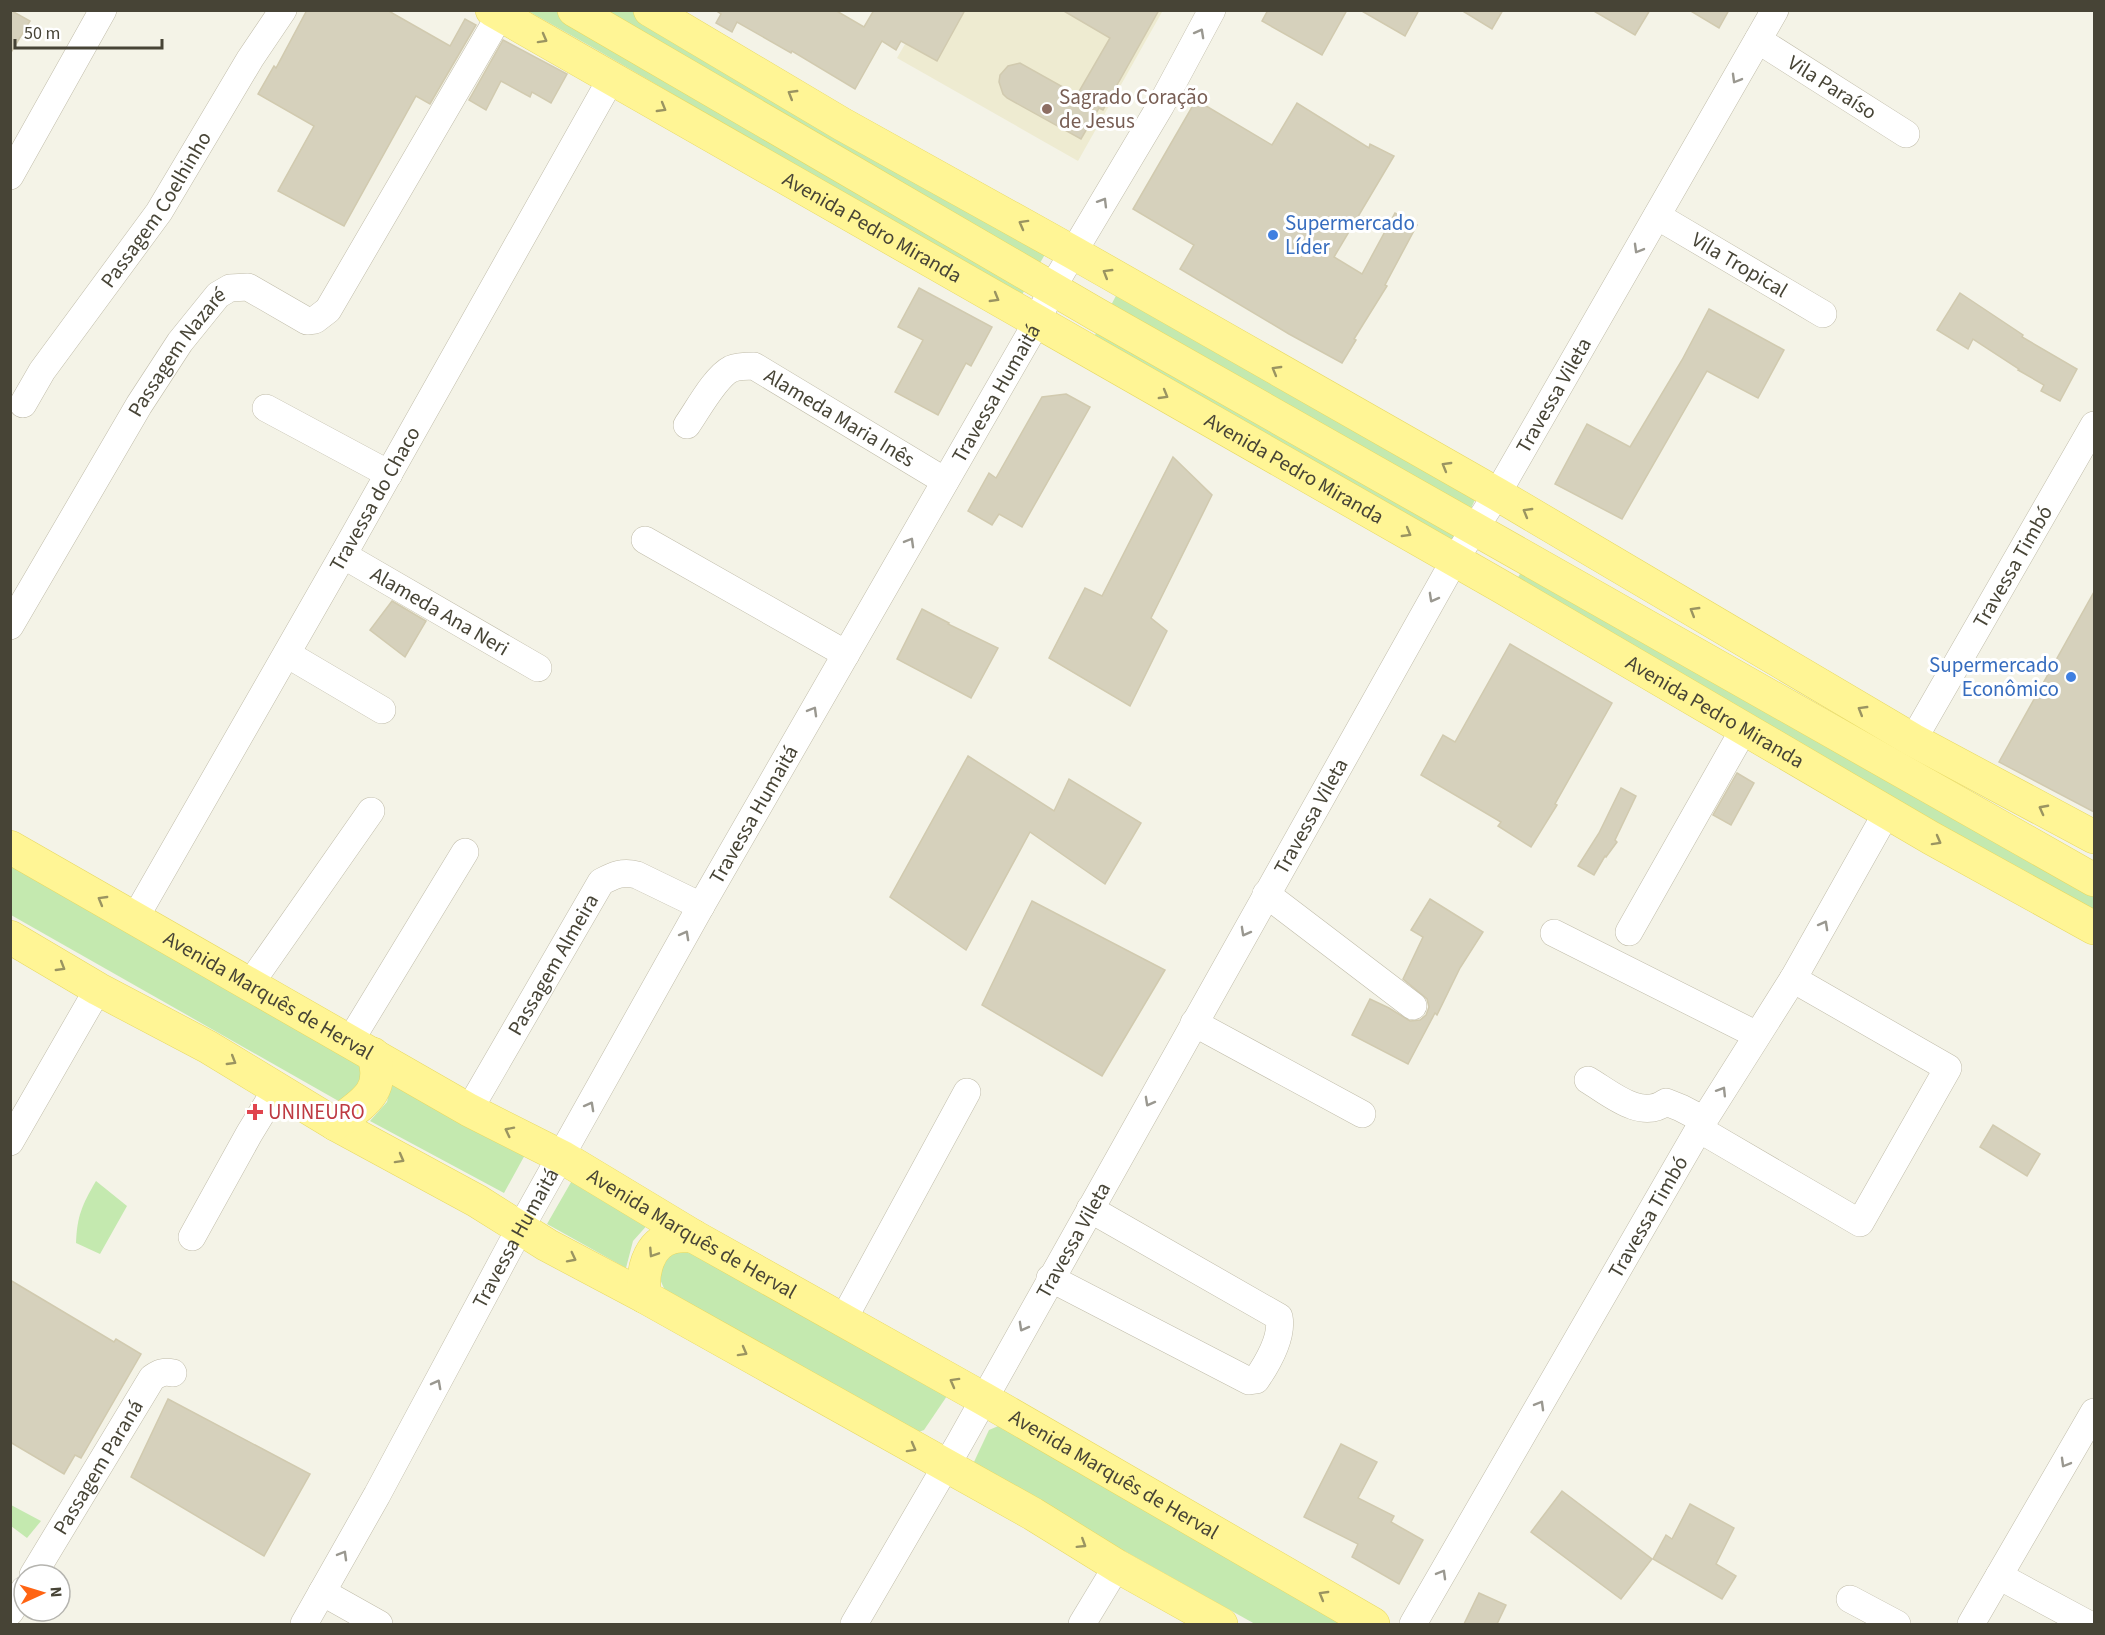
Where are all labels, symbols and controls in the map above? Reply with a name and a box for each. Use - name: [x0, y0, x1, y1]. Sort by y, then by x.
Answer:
- scale bar: [15, 12, 162, 50]
- text: 50 m: [24, 21, 60, 46]
- one-way arrow: [1193, 29, 1204, 39]
- one-way arrow: [537, 32, 547, 43]
- street label: Vila Paraíso: [1782, 48, 1883, 127]
- one-way arrow: [1731, 73, 1743, 84]
- place label: Sagrado Coração de Jesus: [1059, 82, 1208, 136]
- one-way arrow: [788, 90, 798, 102]
- one-way arrow: [655, 100, 666, 112]
- marker: Sagrado Coração de Jesus: [1040, 102, 1054, 116]
- street label: Passagem Coelhinho: [93, 126, 219, 294]
- street label: Avenida Pedro Miranda: [777, 164, 968, 290]
- one-way arrow: [1095, 198, 1107, 208]
- place label: Supermercado Líder: [1285, 208, 1415, 262]
- one-way arrow: [1018, 220, 1029, 231]
- street label: Vila Tropical: [1686, 225, 1793, 305]
- marker: Supermercado Líder: [1266, 228, 1280, 242]
- one-way arrow: [1634, 242, 1646, 253]
- one-way arrow: [1103, 268, 1113, 280]
- street label: Passagem Nazaré: [120, 279, 231, 422]
- one-way arrow: [989, 291, 999, 302]
- street label: Travessa Humaitá: [944, 318, 1048, 468]
- street label: Travessa Vileta: [1508, 332, 1599, 459]
- street label: Alameda Maria Inês: [759, 361, 921, 475]
- one-way arrow: [1272, 365, 1283, 377]
- one-way arrow: [1158, 388, 1168, 399]
- street label: Avenida Pedro Miranda: [1199, 405, 1390, 532]
- street label: Travessa do Chaco: [322, 421, 428, 577]
- one-way arrow: [1442, 462, 1452, 473]
- street label: Travessa Timbó: [1965, 500, 2060, 634]
- one-way arrow: [1523, 507, 1533, 519]
- one-way arrow: [1401, 526, 1411, 537]
- one-way arrow: [903, 538, 914, 548]
- street label: Alameda Ana Neri: [365, 559, 515, 663]
- one-way arrow: [1429, 592, 1440, 602]
- one-way arrow: [1690, 607, 1700, 618]
- street label: Avenida Pedro Miranda: [1620, 648, 1810, 776]
- place label: Supermercado Econômico: [1929, 650, 2059, 704]
- marker: Supermercado Econômico: [2064, 670, 2078, 684]
- one-way arrow: [1858, 706, 1868, 718]
- one-way arrow: [806, 707, 817, 718]
- street label: Travessa Humaitá: [702, 740, 805, 890]
- street label: Travessa Vileta: [1266, 753, 1356, 880]
- one-way arrow: [2039, 805, 2049, 816]
- one-way arrow: [1931, 834, 1941, 845]
- street label: Passagem Almeira: [500, 888, 606, 1041]
- one-way arrow: [98, 896, 108, 907]
- one-way arrow: [1816, 920, 1828, 931]
- street label: Avenida Marquês de Herval: [158, 923, 379, 1067]
- one-way arrow: [1241, 926, 1252, 936]
- one-way arrow: [678, 931, 689, 942]
- one-way arrow: [55, 960, 65, 972]
- one-way arrow: [226, 1054, 236, 1066]
- one-way arrow: [1715, 1087, 1727, 1097]
- one-way arrow: [1145, 1096, 1157, 1106]
- place label: UNINEURO: [268, 1097, 365, 1127]
- one-way arrow: [583, 1102, 594, 1112]
- marker: UNINEURO: [246, 1103, 264, 1121]
- one-way arrow: [505, 1126, 516, 1138]
- street label: Travessa Timbó: [1601, 1150, 1695, 1284]
- one-way arrow: [394, 1152, 405, 1163]
- street label: Avenida Marquês de Herval: [582, 1161, 802, 1306]
- street label: Travessa Humaitá: [465, 1163, 566, 1314]
- street label: Travessa Vileta: [1029, 1177, 1118, 1304]
- one-way arrow: [649, 1247, 661, 1257]
- one-way arrow: [566, 1251, 576, 1262]
- one-way arrow: [1019, 1321, 1030, 1331]
- one-way arrow: [736, 1345, 747, 1356]
- one-way arrow: [950, 1378, 960, 1389]
- one-way arrow: [429, 1380, 441, 1391]
- street label: Passagem Paraná: [46, 1394, 151, 1540]
- one-way arrow: [1533, 1401, 1544, 1411]
- street label: Avenida Marquês de Herval: [1004, 1402, 1224, 1547]
- one-way arrow: [906, 1441, 917, 1452]
- one-way arrow: [2061, 1456, 2072, 1467]
- one-way arrow: [1076, 1537, 1086, 1549]
- one-way arrow: [335, 1551, 347, 1561]
- north arrow: [12, 1563, 72, 1623]
- one-way arrow: [1435, 1570, 1447, 1580]
- text: N: [45, 1586, 67, 1598]
- one-way arrow: [1319, 1591, 1329, 1602]

